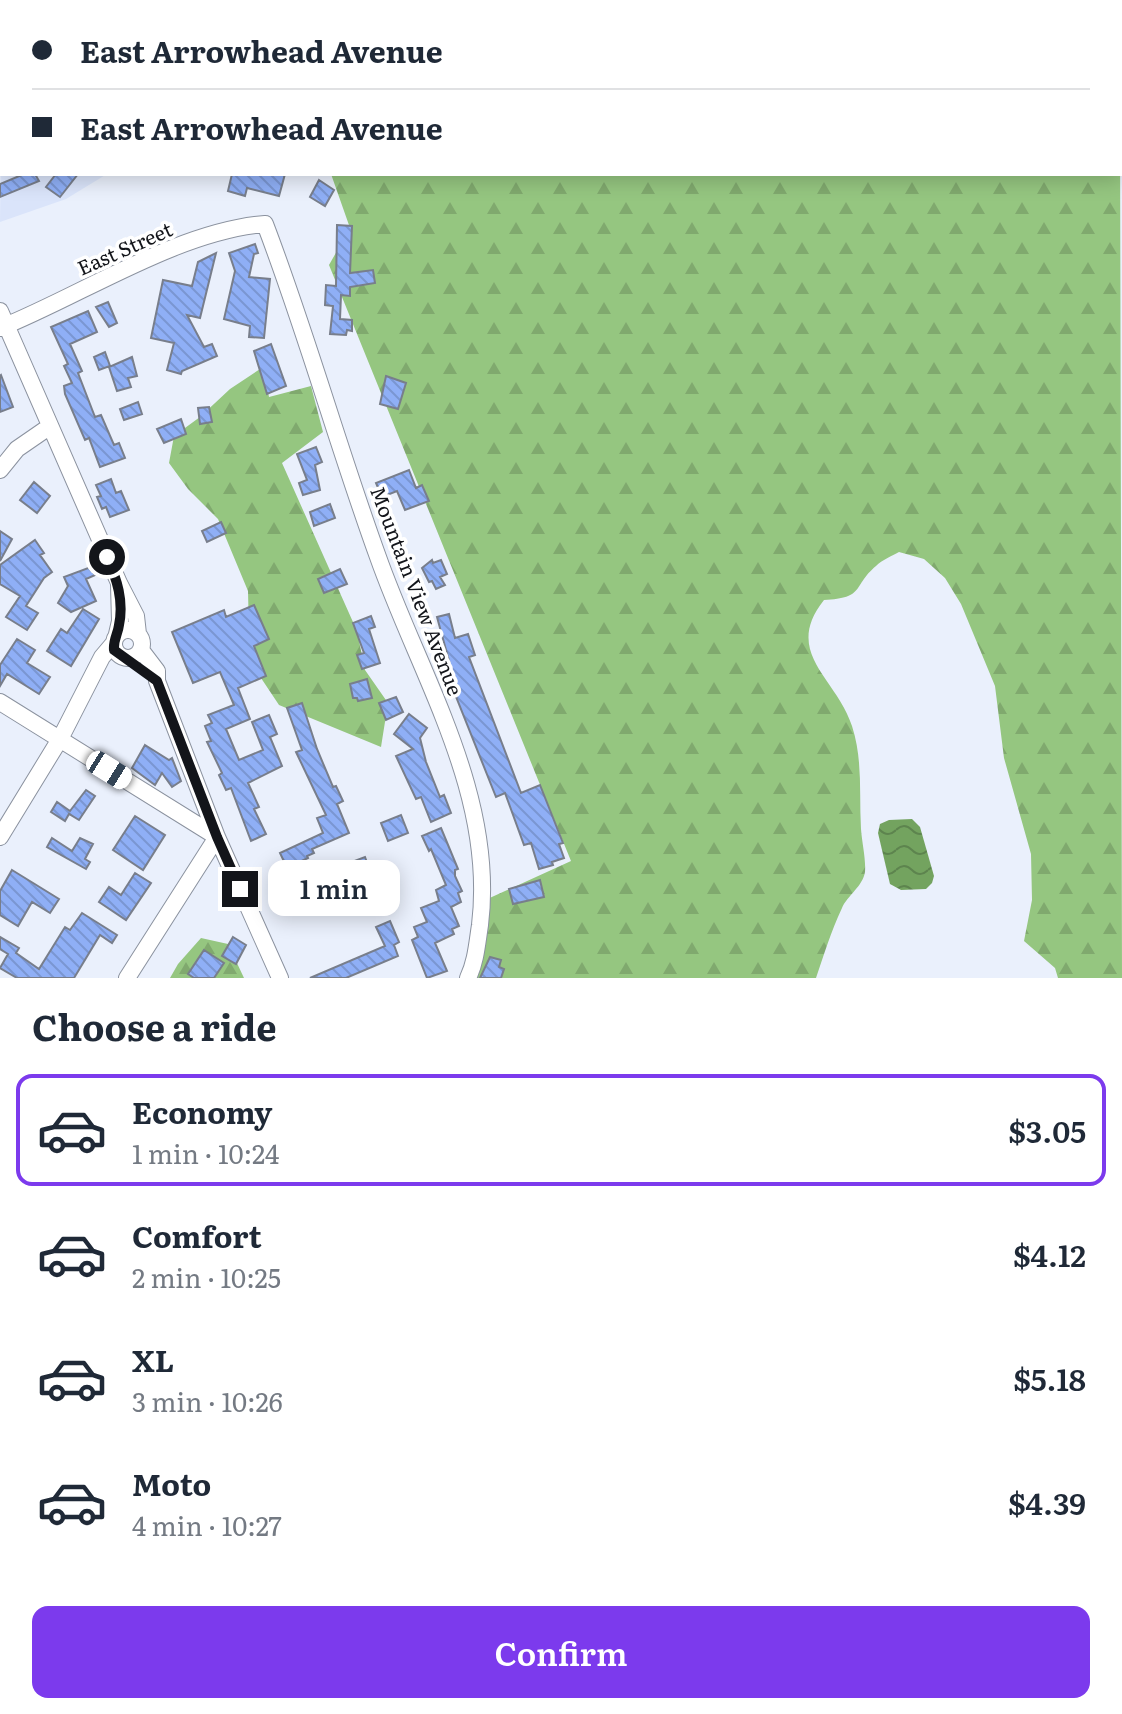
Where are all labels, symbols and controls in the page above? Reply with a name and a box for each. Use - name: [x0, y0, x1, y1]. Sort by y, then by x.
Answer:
- text: East Arrowhead Avenue: [80, 28, 443, 72]
- text: East Arrowhead Avenue: [80, 105, 443, 149]
- street label: East Street: [72, 213, 177, 282]
- street label: Mountain View Avenue: [364, 481, 472, 699]
- route start: [89, 539, 125, 575]
- car: [82, 747, 136, 793]
- callout: 1 min: [268, 861, 400, 917]
- text: 1 min: [300, 868, 368, 907]
- route end: [222, 871, 258, 907]
- text: Choose a ride: [32, 999, 277, 1052]
- text: Economy: [132, 1089, 272, 1133]
- icon: car: [36, 1094, 108, 1166]
- text: $3.05: [1008, 1108, 1086, 1152]
- text: 1 min · 10:24: [132, 1133, 279, 1172]
- text: Comfort: [132, 1213, 262, 1257]
- icon: car: [36, 1218, 108, 1290]
- text: $4.12: [1013, 1232, 1086, 1276]
- text: 2 min · 10:25: [132, 1257, 281, 1296]
- text: XL: [132, 1337, 174, 1381]
- icon: car: [36, 1342, 108, 1414]
- text: $5.18: [1013, 1356, 1086, 1400]
- text: 3 min · 10:26: [132, 1381, 283, 1420]
- text: Moto: [132, 1461, 211, 1505]
- icon: car: [36, 1466, 108, 1538]
- text: $4.39: [1008, 1480, 1086, 1524]
- text: 4 min · 10:27: [132, 1505, 282, 1544]
- button: Confirm: [32, 1606, 1090, 1698]

